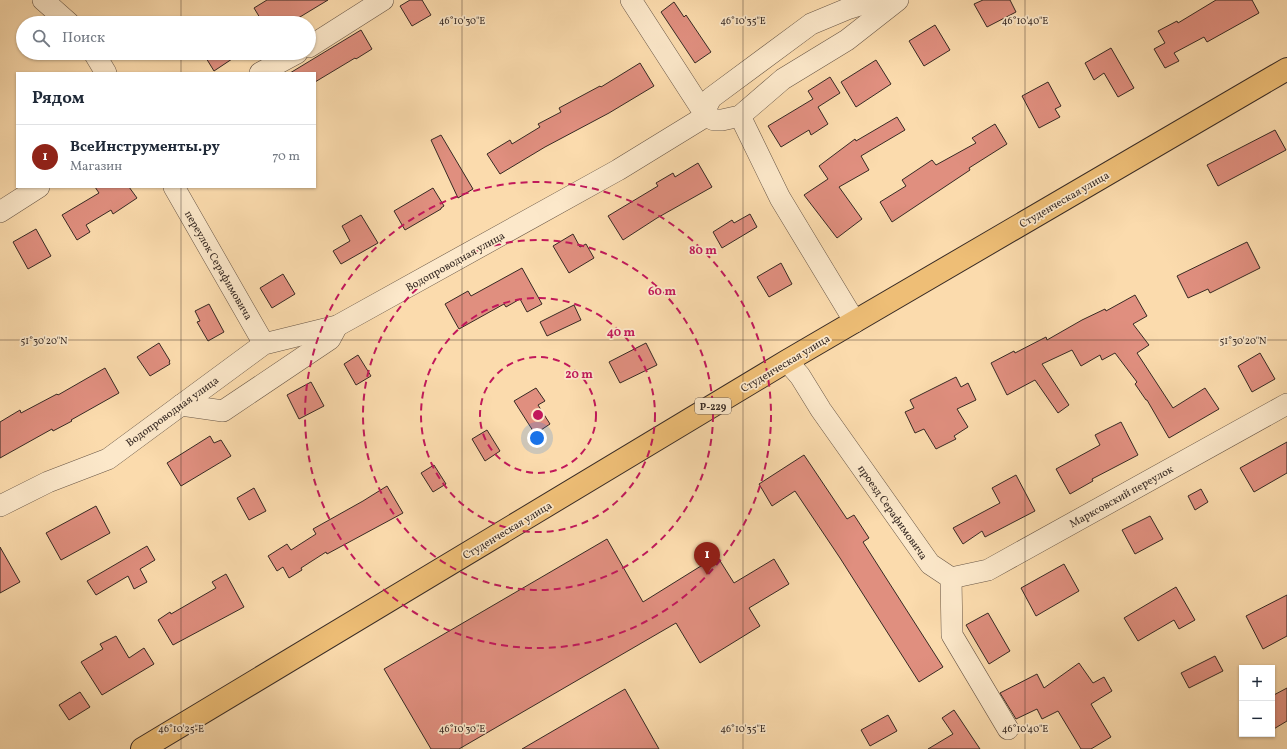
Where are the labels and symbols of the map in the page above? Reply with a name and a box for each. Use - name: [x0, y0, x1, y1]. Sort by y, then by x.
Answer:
- text: 46°10'30"E: [439, 14, 485, 28]
- text: 46°10'35"E: [720, 14, 766, 28]
- text: 46°10'40"E: [1002, 14, 1048, 28]
- street label: Студенческая улица: [1017, 168, 1113, 232]
- street label: переулок Серафимовича: [180, 208, 256, 324]
- street label: Водопроводная улица: [403, 228, 509, 296]
- text: 80 m: [689, 243, 717, 259]
- text: 60 m: [648, 284, 676, 300]
- text: 40 m: [607, 325, 636, 341]
- street label: Студенческая улица: [738, 331, 834, 397]
- text: 51°30'20"N: [21, 334, 68, 348]
- text: 51°30'20"N: [1220, 334, 1267, 348]
- text: 20 m: [565, 367, 593, 383]
- street label: Водопроводная улица: [123, 373, 223, 451]
- road number: Р-229: [695, 398, 731, 414]
- centre of rings: [531, 408, 545, 422]
- your location: [527, 428, 547, 448]
- street label: проезд Серафимовича: [853, 462, 930, 564]
- street label: Марксовский переулок: [1067, 462, 1176, 532]
- street label: Студенческая улица: [460, 498, 556, 564]
- pin: 1: [694, 542, 720, 575]
- text: 46°10'25"E: [158, 722, 204, 736]
- text: 46°10'30"E: [439, 722, 485, 736]
- text: 46°10'35"E: [720, 722, 766, 736]
- text: 46°10'40"E: [1002, 722, 1048, 736]

